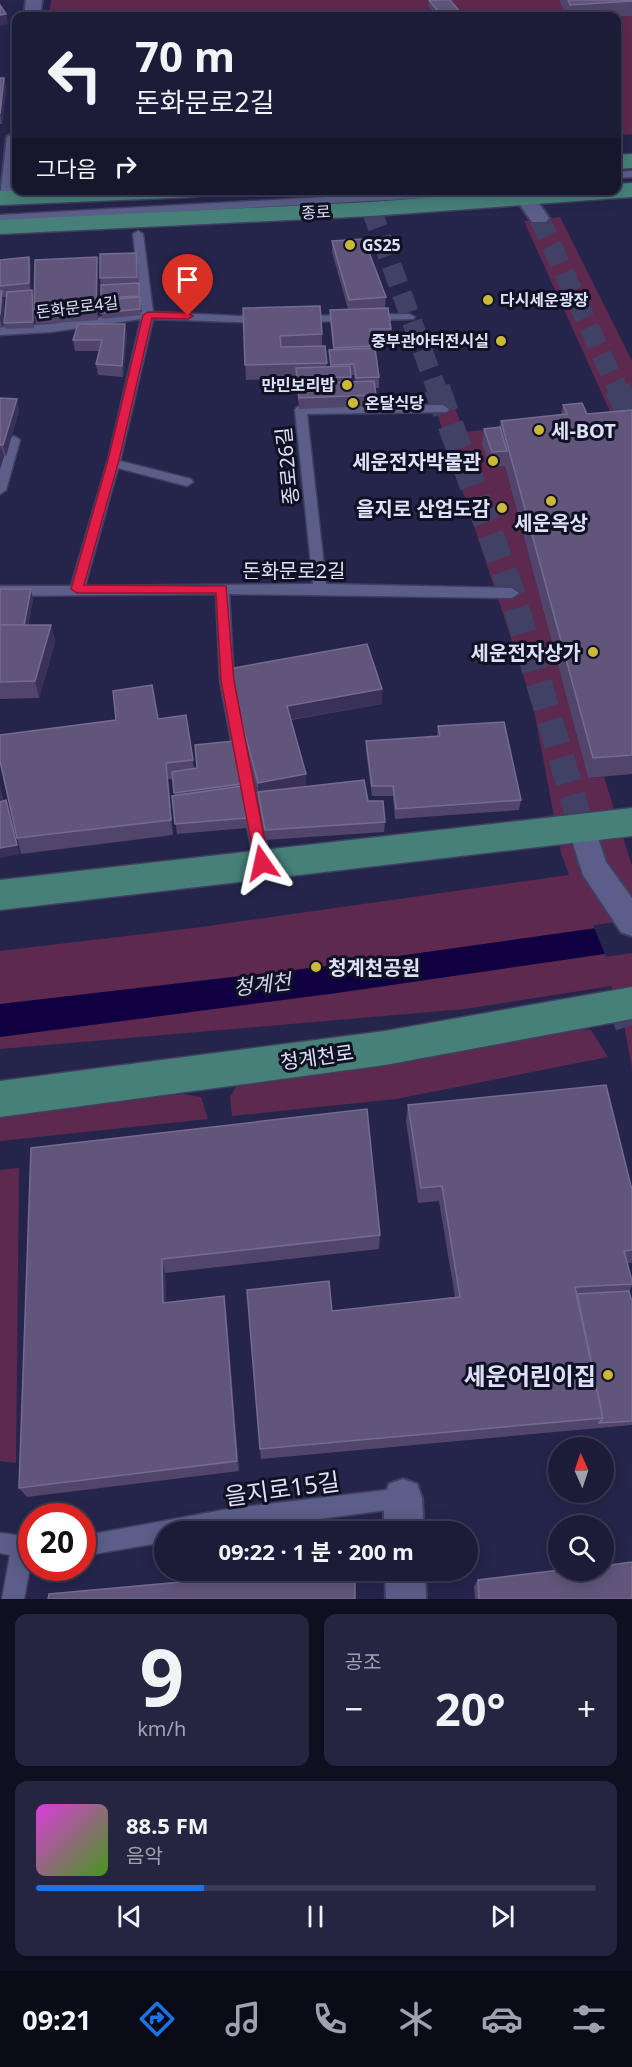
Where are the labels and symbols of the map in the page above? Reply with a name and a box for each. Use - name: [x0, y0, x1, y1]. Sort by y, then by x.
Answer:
- street label: 종로: [301, 200, 332, 224]
- place label: GS25: [362, 234, 401, 256]
- marker: GS25: [343, 238, 357, 252]
- pin: [162, 254, 213, 316]
- place label: 다시세운광장: [500, 289, 589, 311]
- street label: 돈화문로4길: [35, 291, 119, 323]
- marker: 다시세운광장: [481, 293, 495, 307]
- place label: 중부관아터전시실: [371, 330, 489, 352]
- marker: 중부관아터전시실: [494, 334, 508, 348]
- place label: 만민보리밥: [261, 374, 335, 396]
- marker: 만민보리밥: [340, 378, 354, 392]
- place label: 온달식당: [365, 392, 424, 414]
- marker: 온달식당: [346, 396, 360, 410]
- place label: 세-BOT: [551, 417, 616, 444]
- marker: 세-BOT: [532, 423, 546, 437]
- street label: 종로26길: [269, 426, 305, 506]
- place label: 세운전자박물관: [352, 448, 482, 475]
- marker: 세운전자박물관: [486, 454, 500, 468]
- marker: 세운옥상: [544, 494, 558, 508]
- place label: 을지로 산업도감: [356, 495, 491, 522]
- marker: 을지로 산업도감: [495, 501, 509, 515]
- place label: 세운옥상: [514, 509, 588, 536]
- street label: 돈화문로2길: [242, 557, 346, 584]
- place label: 세운전자상가: [471, 639, 581, 666]
- marker: 세운전자상가: [586, 645, 600, 659]
- position arrow: [230, 831, 294, 895]
- place label: 청계천공원: [328, 954, 420, 981]
- marker: 청계천공원: [309, 960, 323, 974]
- water label: 청계천: [232, 966, 295, 1001]
- street label: 청계천로: [279, 1039, 355, 1075]
- place label: 세운어린이집: [464, 1359, 596, 1392]
- marker: 세운어린이집: [601, 1368, 615, 1382]
- north arrow: [548, 1437, 614, 1503]
- street label: 을지로15길: [222, 1464, 342, 1512]
- speed limit sign: 20: [18, 1503, 96, 1581]

